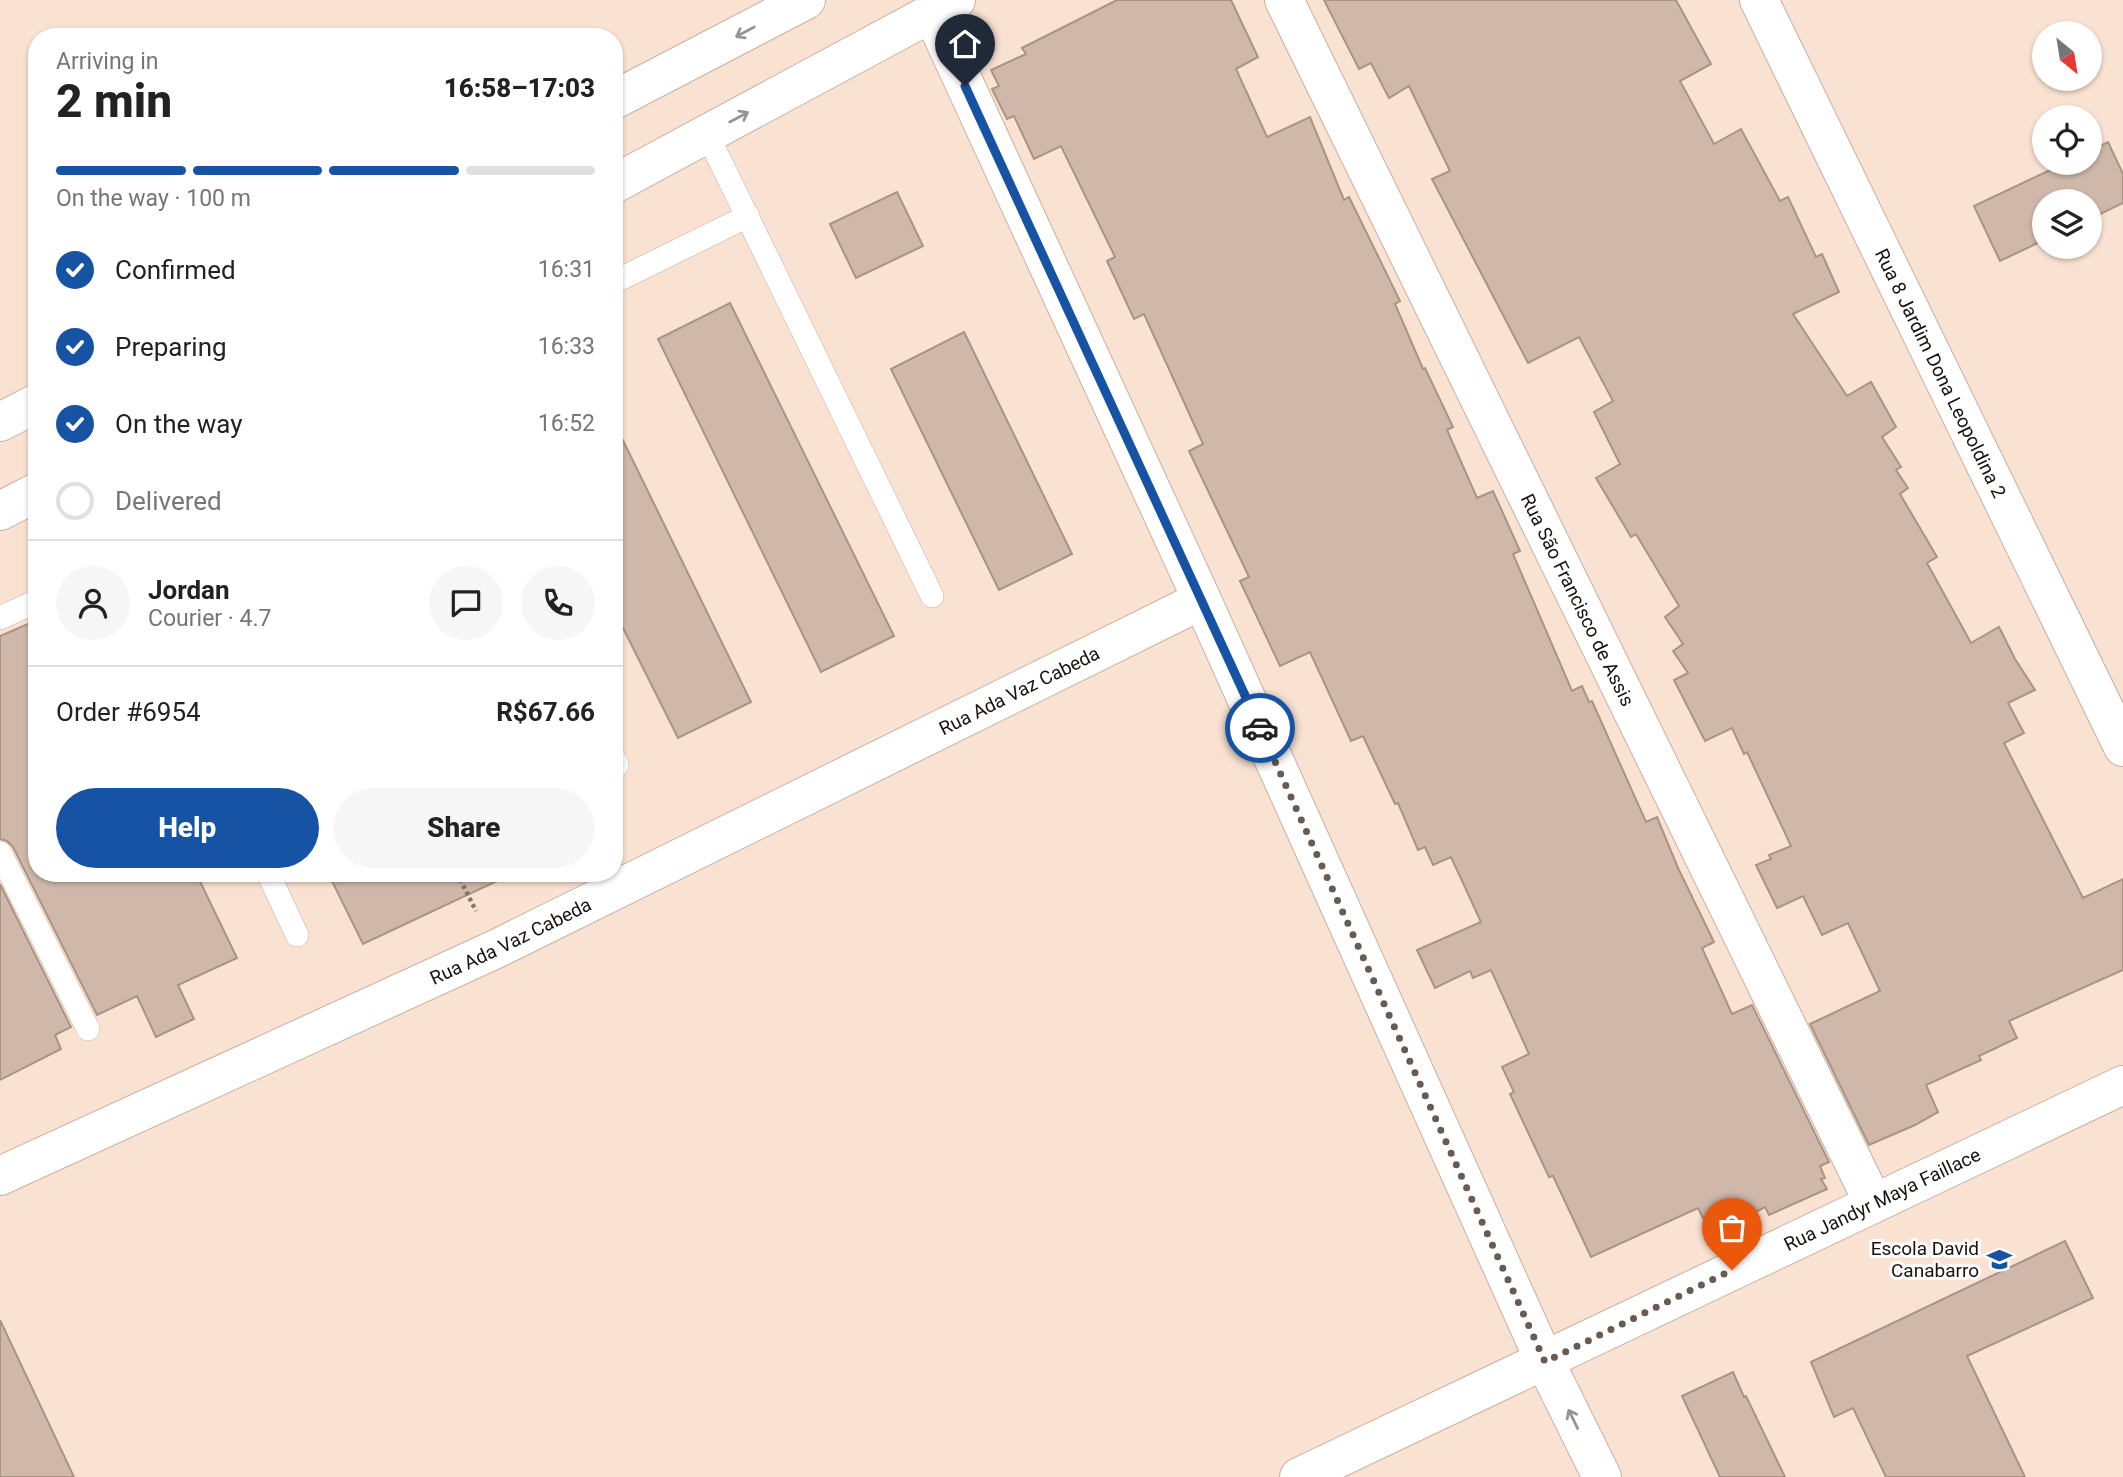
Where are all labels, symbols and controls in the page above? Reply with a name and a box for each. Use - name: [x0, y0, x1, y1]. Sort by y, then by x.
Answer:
- pin: [935, 14, 995, 86]
- north arrow: [2032, 21, 2102, 91]
- map controls: [2032, 21, 2102, 259]
- one-way arrow: [735, 25, 756, 39]
- icon: home: [946, 25, 984, 63]
- text: Arriving in: [56, 48, 159, 75]
- text: 16:58–17:03: [444, 73, 595, 103]
- text: 2 min: [56, 74, 172, 128]
- button: locate: [2032, 105, 2102, 175]
- one-way arrow: [728, 109, 749, 123]
- text: On the way · 100 m: [56, 185, 251, 212]
- button: layers: [2032, 189, 2102, 259]
- street label: Rua 8 Jardim Dona Leopoldina 2: [1870, 245, 2011, 501]
- icon: check: [56, 251, 94, 289]
- text: Confirmed: [115, 255, 236, 285]
- text: 16:31: [538, 256, 595, 283]
- icon: check: [56, 328, 94, 366]
- text: Preparing: [115, 332, 227, 362]
- text: 16:33: [538, 333, 595, 360]
- icon: check: [56, 405, 94, 443]
- text: On the way: [115, 409, 243, 439]
- text: 16:52: [538, 410, 595, 437]
- text: Delivered: [115, 486, 222, 516]
- street label: Rua São Francisco de Assis: [1516, 490, 1640, 710]
- button: person: [56, 566, 130, 640]
- button: chat: [429, 566, 503, 640]
- button: phone: [521, 566, 595, 640]
- text: Jordan: [148, 575, 230, 605]
- text: Courier · 4.7: [148, 605, 271, 632]
- street label: Rua Ada Vaz Cabeda: [935, 641, 1103, 740]
- courier: [1225, 693, 1295, 763]
- text: Order #6954: [56, 697, 201, 727]
- text: R$67.66: [496, 697, 595, 727]
- icon: car: [1241, 709, 1279, 747]
- button: Help: [56, 788, 319, 868]
- button: Share: [333, 788, 595, 868]
- street label: Rua Ada Vaz Cabeda: [426, 892, 595, 989]
- street label: Rua Jandyr Maya Faillace: [1780, 1142, 1984, 1256]
- pin: [1702, 1198, 1762, 1270]
- icon: bag: [1713, 1209, 1751, 1247]
- place label: Escola David Canabarro: [1871, 1237, 1979, 1282]
- school or university icon: Escola David Canabarro: [1985, 1245, 2013, 1273]
- one-way arrow: [1566, 1409, 1580, 1430]

